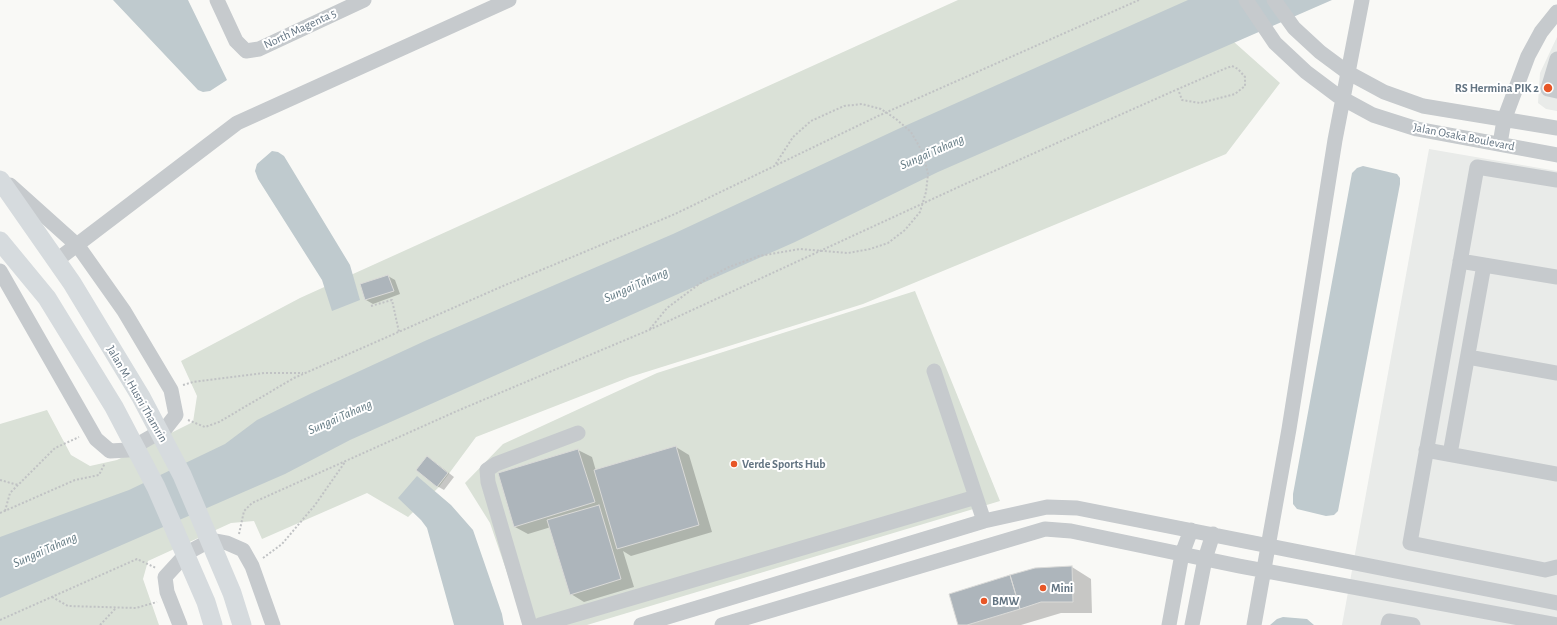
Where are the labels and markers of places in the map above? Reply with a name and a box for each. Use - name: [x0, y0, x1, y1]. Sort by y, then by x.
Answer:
- place label: RS Hermina PIK 2: [1455, 81, 1539, 95]
- marker: RS Hermina PIK 2: [1542, 82, 1554, 94]
- place label: Verde Sports Hub: [742, 457, 826, 471]
- marker: Verde Sports Hub: [729, 459, 739, 469]
- place label: Mini: [1051, 581, 1073, 595]
- marker: Mini: [1038, 583, 1048, 593]
- place label: BMW: [992, 594, 1019, 608]
- marker: BMW: [979, 596, 989, 606]

